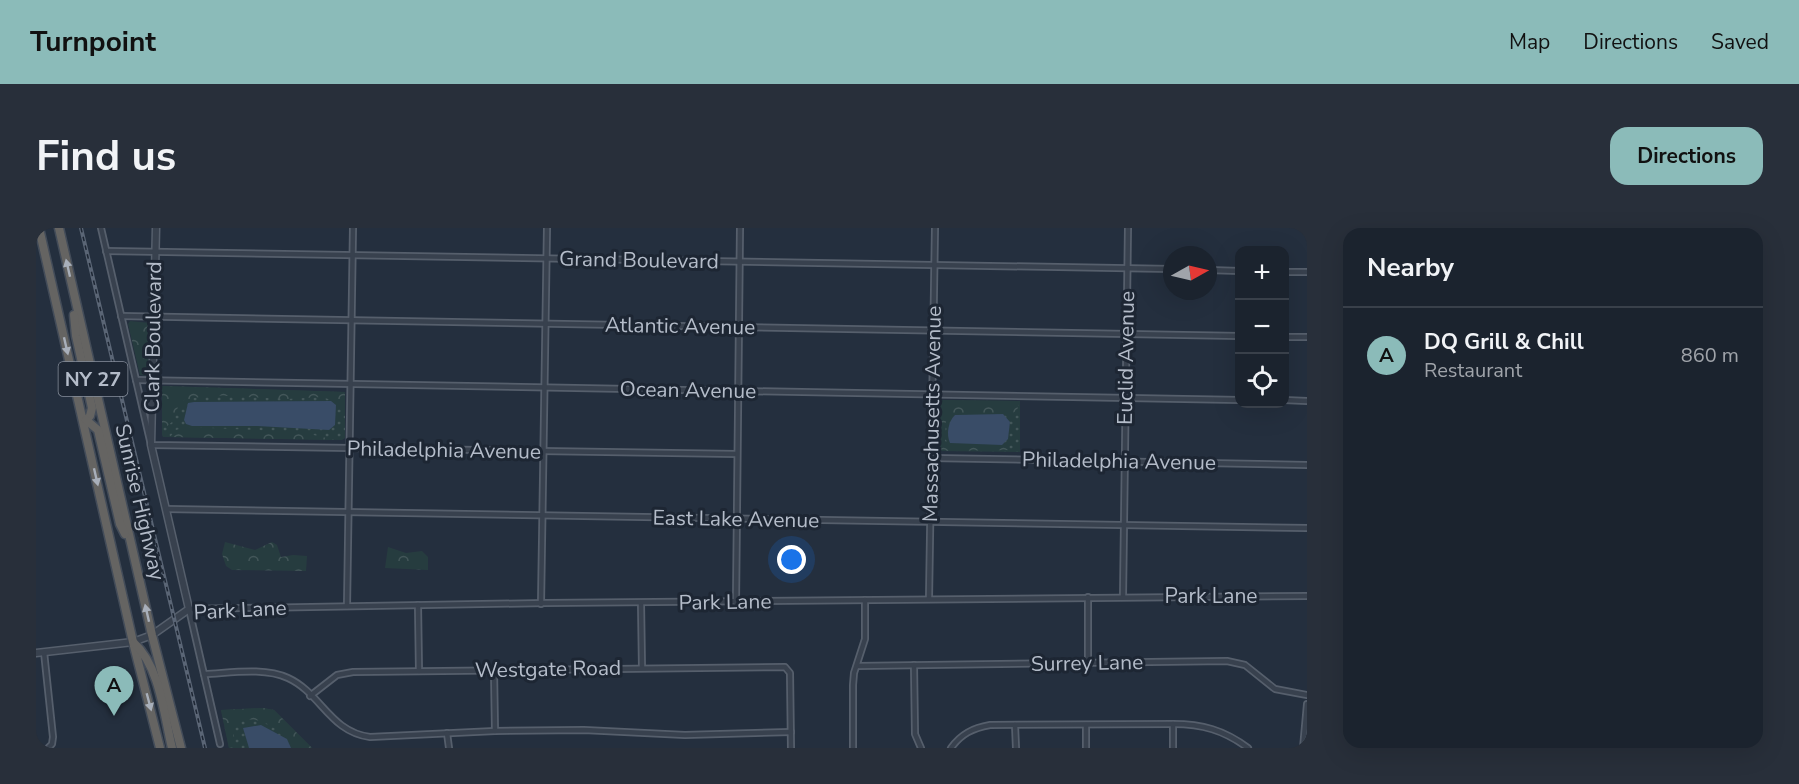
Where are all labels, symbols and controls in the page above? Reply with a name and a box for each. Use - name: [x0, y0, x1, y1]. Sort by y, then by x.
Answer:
- text: Turnpoint: [30, 23, 156, 61]
- text: Map: [1509, 28, 1550, 56]
- text: Directions: [1583, 28, 1678, 56]
- text: Saved: [1711, 28, 1769, 56]
- button: Directions: [1610, 127, 1763, 185]
- text: Find us: [36, 128, 176, 185]
- street label: Grand Boulevard: [559, 245, 719, 275]
- north arrow: [1163, 246, 1217, 300]
- map controls: [1235, 246, 1289, 408]
- button: +: [1235, 246, 1289, 300]
- text: Nearby: [1367, 250, 1454, 285]
- one-way arrow: [63, 258, 72, 277]
- street label: Clark Boulevard: [138, 261, 168, 413]
- street label: Euclid Avenue: [1111, 291, 1141, 425]
- button: −: [1235, 300, 1289, 354]
- street label: Massachusetts Avenue: [916, 306, 948, 522]
- street label: Atlantic Avenue: [605, 311, 755, 341]
- text: DQ Grill & Chill: [1424, 327, 1584, 357]
- one-way arrow: [61, 337, 71, 356]
- text: A: [1379, 342, 1394, 369]
- text: 860 m: [1681, 342, 1739, 369]
- button: locate: [1235, 354, 1289, 408]
- text: Restaurant: [1424, 357, 1522, 384]
- road number: NY 27: [58, 362, 128, 396]
- street label: Ocean Avenue: [619, 375, 757, 405]
- street label: Sunrise Highway: [108, 421, 172, 583]
- street label: Philadelphia Avenue: [347, 434, 541, 466]
- street label: Philadelphia Avenue: [1022, 445, 1216, 477]
- one-way arrow: [91, 468, 101, 487]
- street label: East Lake Avenue: [652, 504, 820, 534]
- your location: [777, 545, 806, 574]
- street label: Park Lane: [1165, 582, 1257, 610]
- street label: Park Lane: [678, 587, 772, 617]
- street label: Park Lane: [193, 594, 287, 626]
- one-way arrow: [142, 603, 151, 622]
- street label: Surrey Lane: [1031, 648, 1143, 678]
- street label: Westgate Road: [475, 654, 621, 684]
- pin: A: [94, 666, 134, 716]
- one-way arrow: [145, 694, 154, 712]

